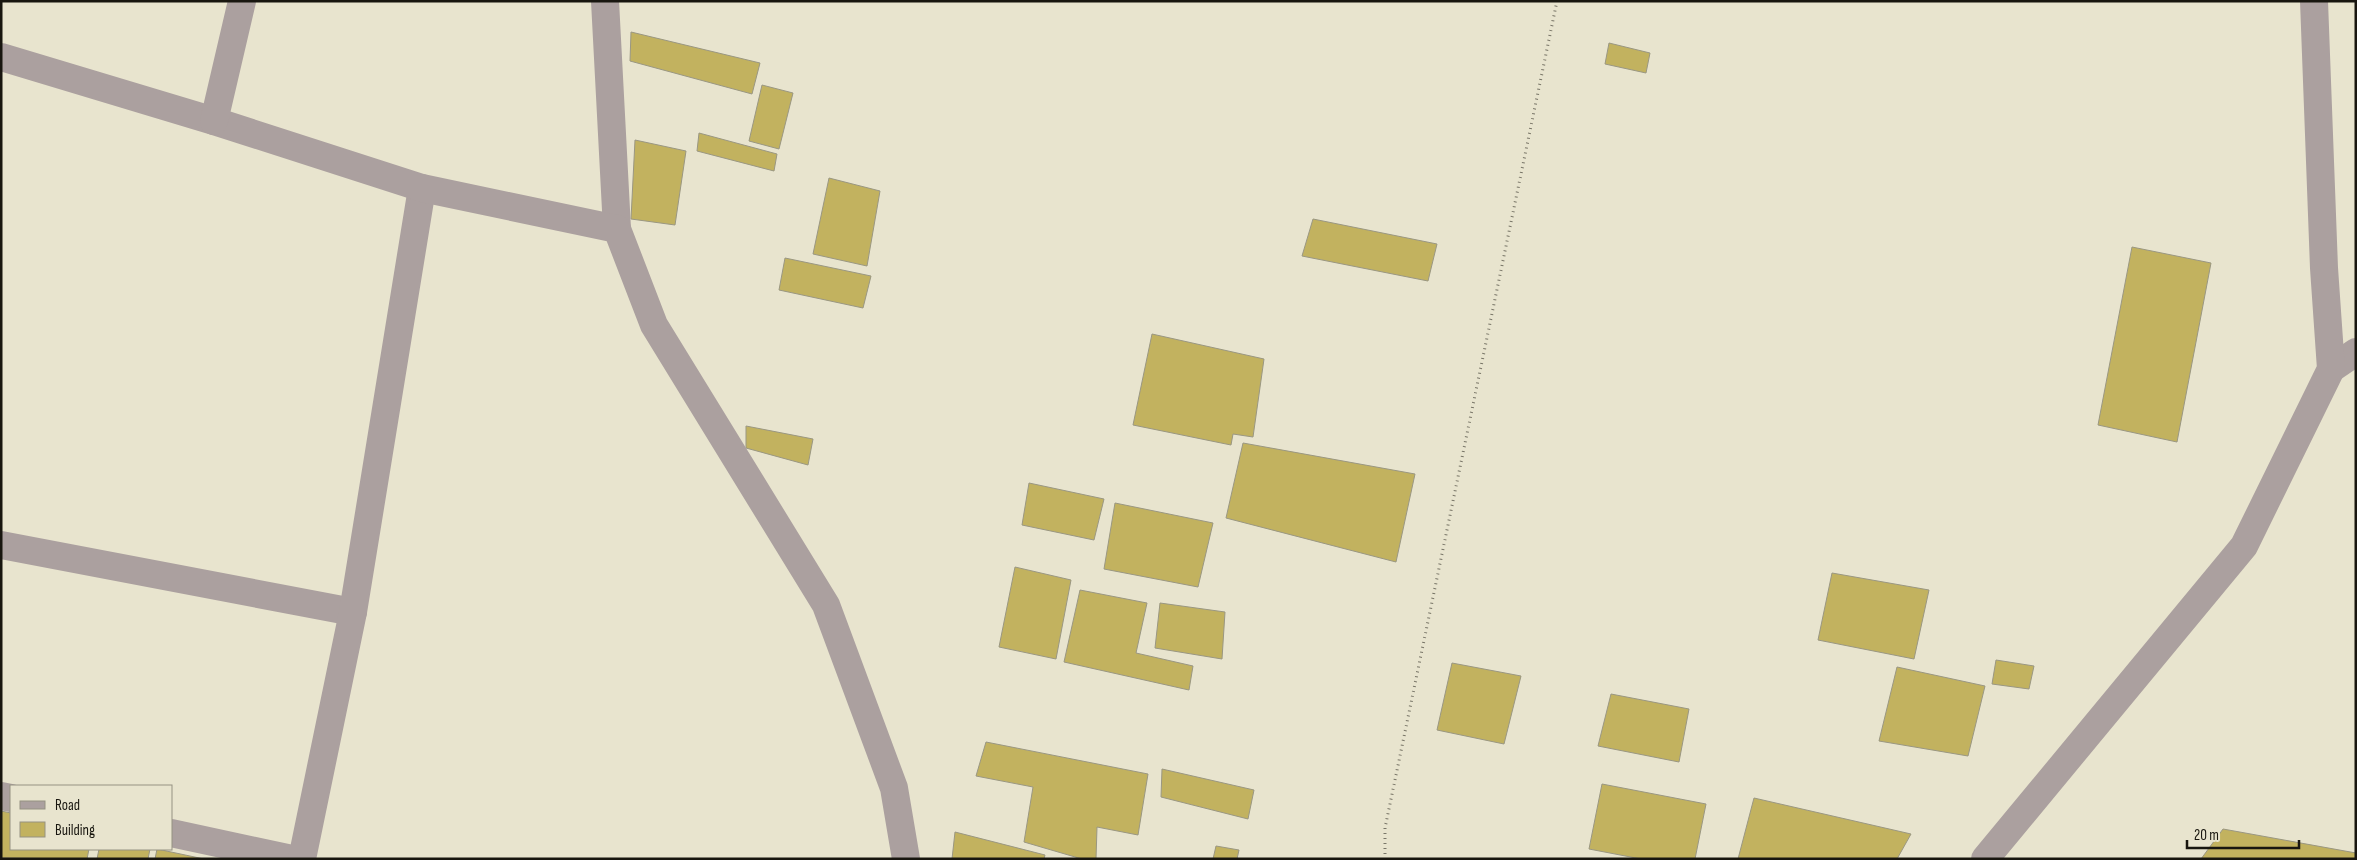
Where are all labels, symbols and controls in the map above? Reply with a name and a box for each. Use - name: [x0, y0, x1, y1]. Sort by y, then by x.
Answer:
- legend: [10, 785, 172, 850]
- text: Road: [55, 796, 80, 815]
- scale bar: [2187, 818, 2300, 850]
- text: Building: [55, 821, 95, 840]
- text: 20 m: [2194, 826, 2219, 845]

